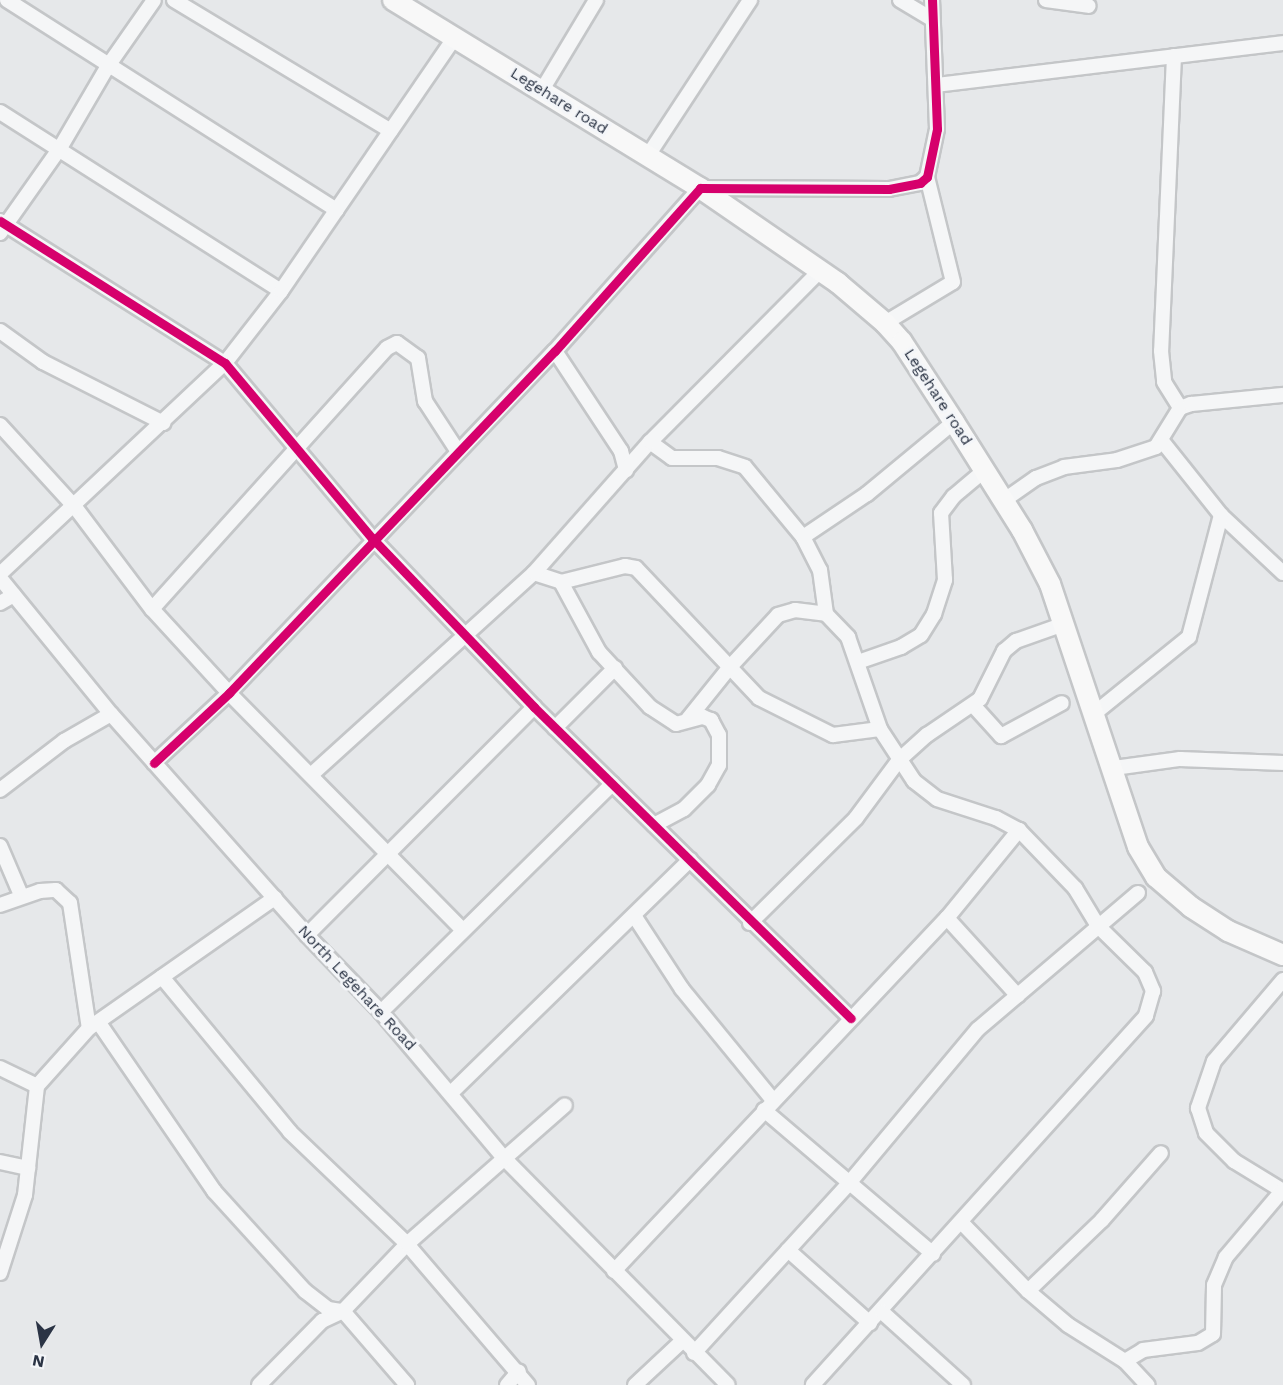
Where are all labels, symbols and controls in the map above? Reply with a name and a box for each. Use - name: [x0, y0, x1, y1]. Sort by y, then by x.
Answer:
- street label: Legehare road: [507, 63, 611, 139]
- street label: Legehare road: [900, 345, 976, 449]
- street label: North Legehare Road: [294, 921, 420, 1055]
- north arrow: [12, 1313, 72, 1373]
- text: N: [31, 1351, 46, 1372]

